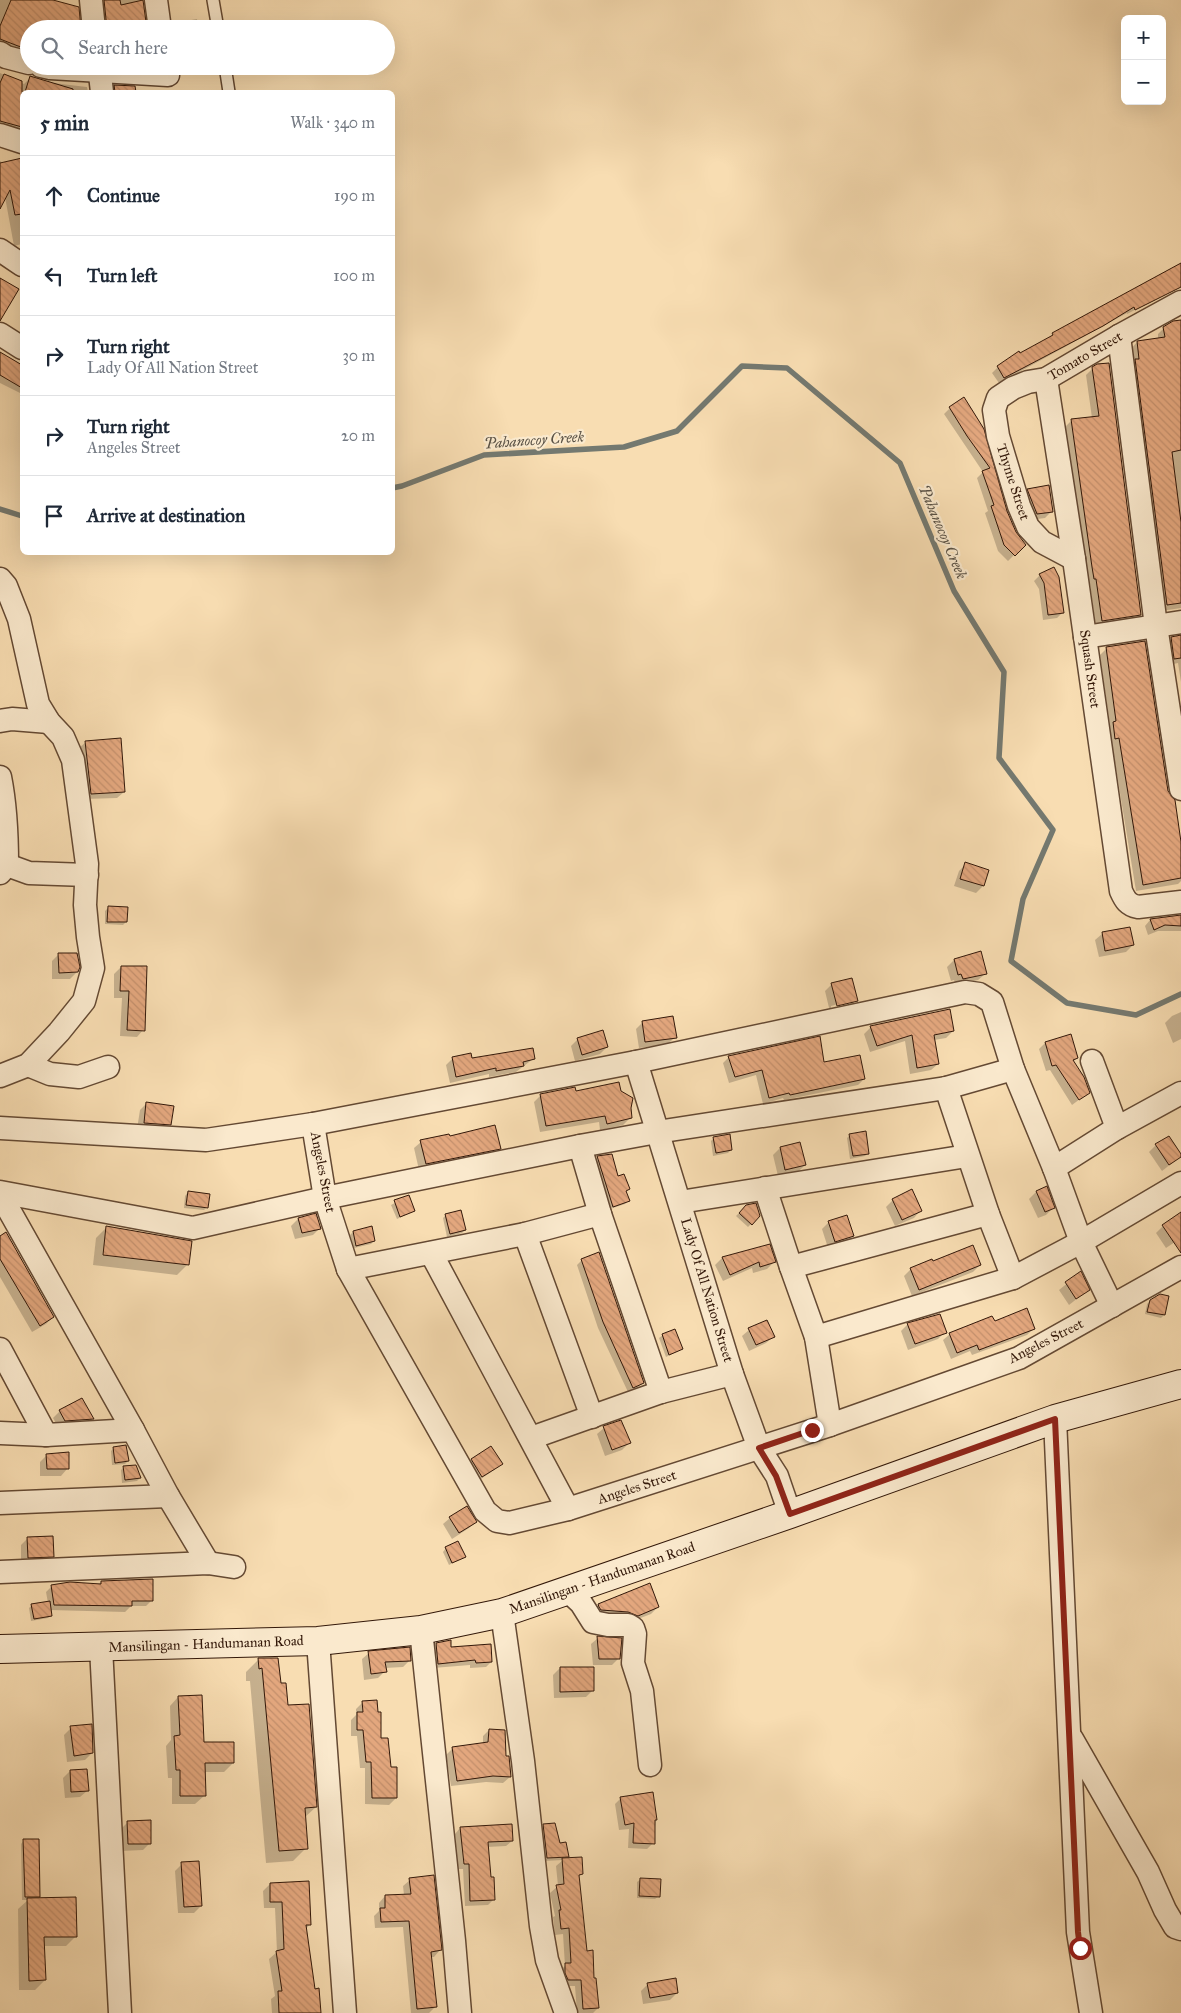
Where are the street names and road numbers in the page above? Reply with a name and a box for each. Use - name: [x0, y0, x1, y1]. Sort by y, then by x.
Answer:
- street label: Tomato Street: [1045, 328, 1125, 384]
- street label: Thyme Street: [993, 442, 1033, 522]
- street label: Squash Street: [1075, 629, 1104, 709]
- street label: Angeles Street: [307, 1129, 339, 1214]
- street label: Lady Of All Nation Street: [677, 1216, 737, 1364]
- street label: Angeles Street: [1005, 1315, 1086, 1368]
- street label: Angeles Street: [595, 1466, 679, 1508]
- street label: Mansilingan - Handumanan Road: [507, 1538, 697, 1618]
- street label: Mansilingan - Handumanan Road: [108, 1632, 304, 1656]

